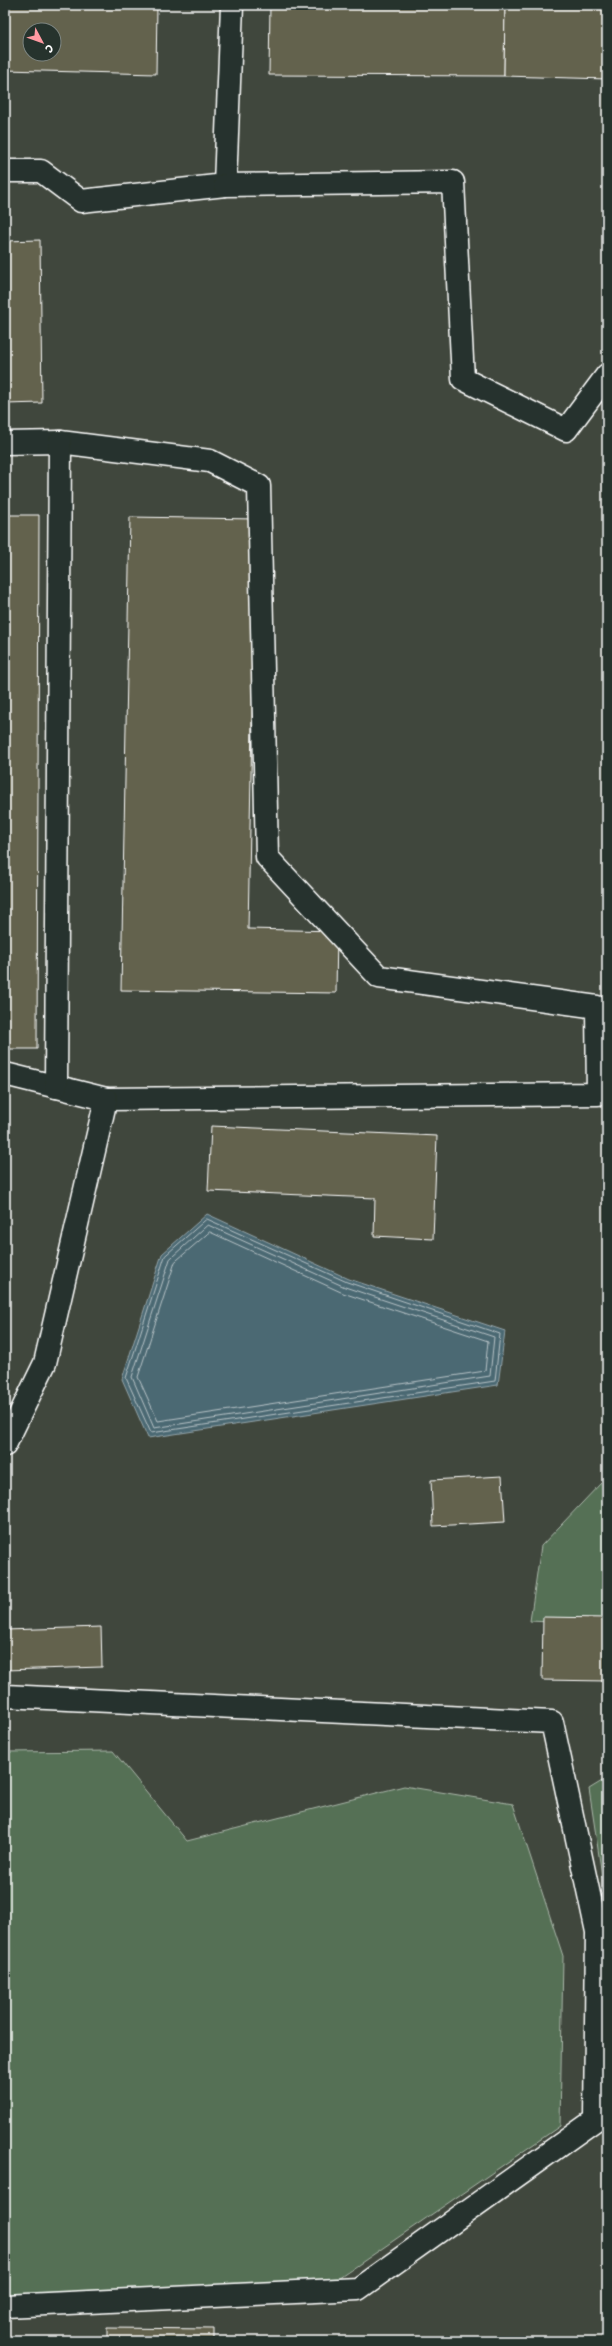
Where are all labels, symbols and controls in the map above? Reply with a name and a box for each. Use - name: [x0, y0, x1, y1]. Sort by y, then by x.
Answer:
- north arrow: [22, 22, 62, 62]
- text: С: [41, 41, 57, 56]

